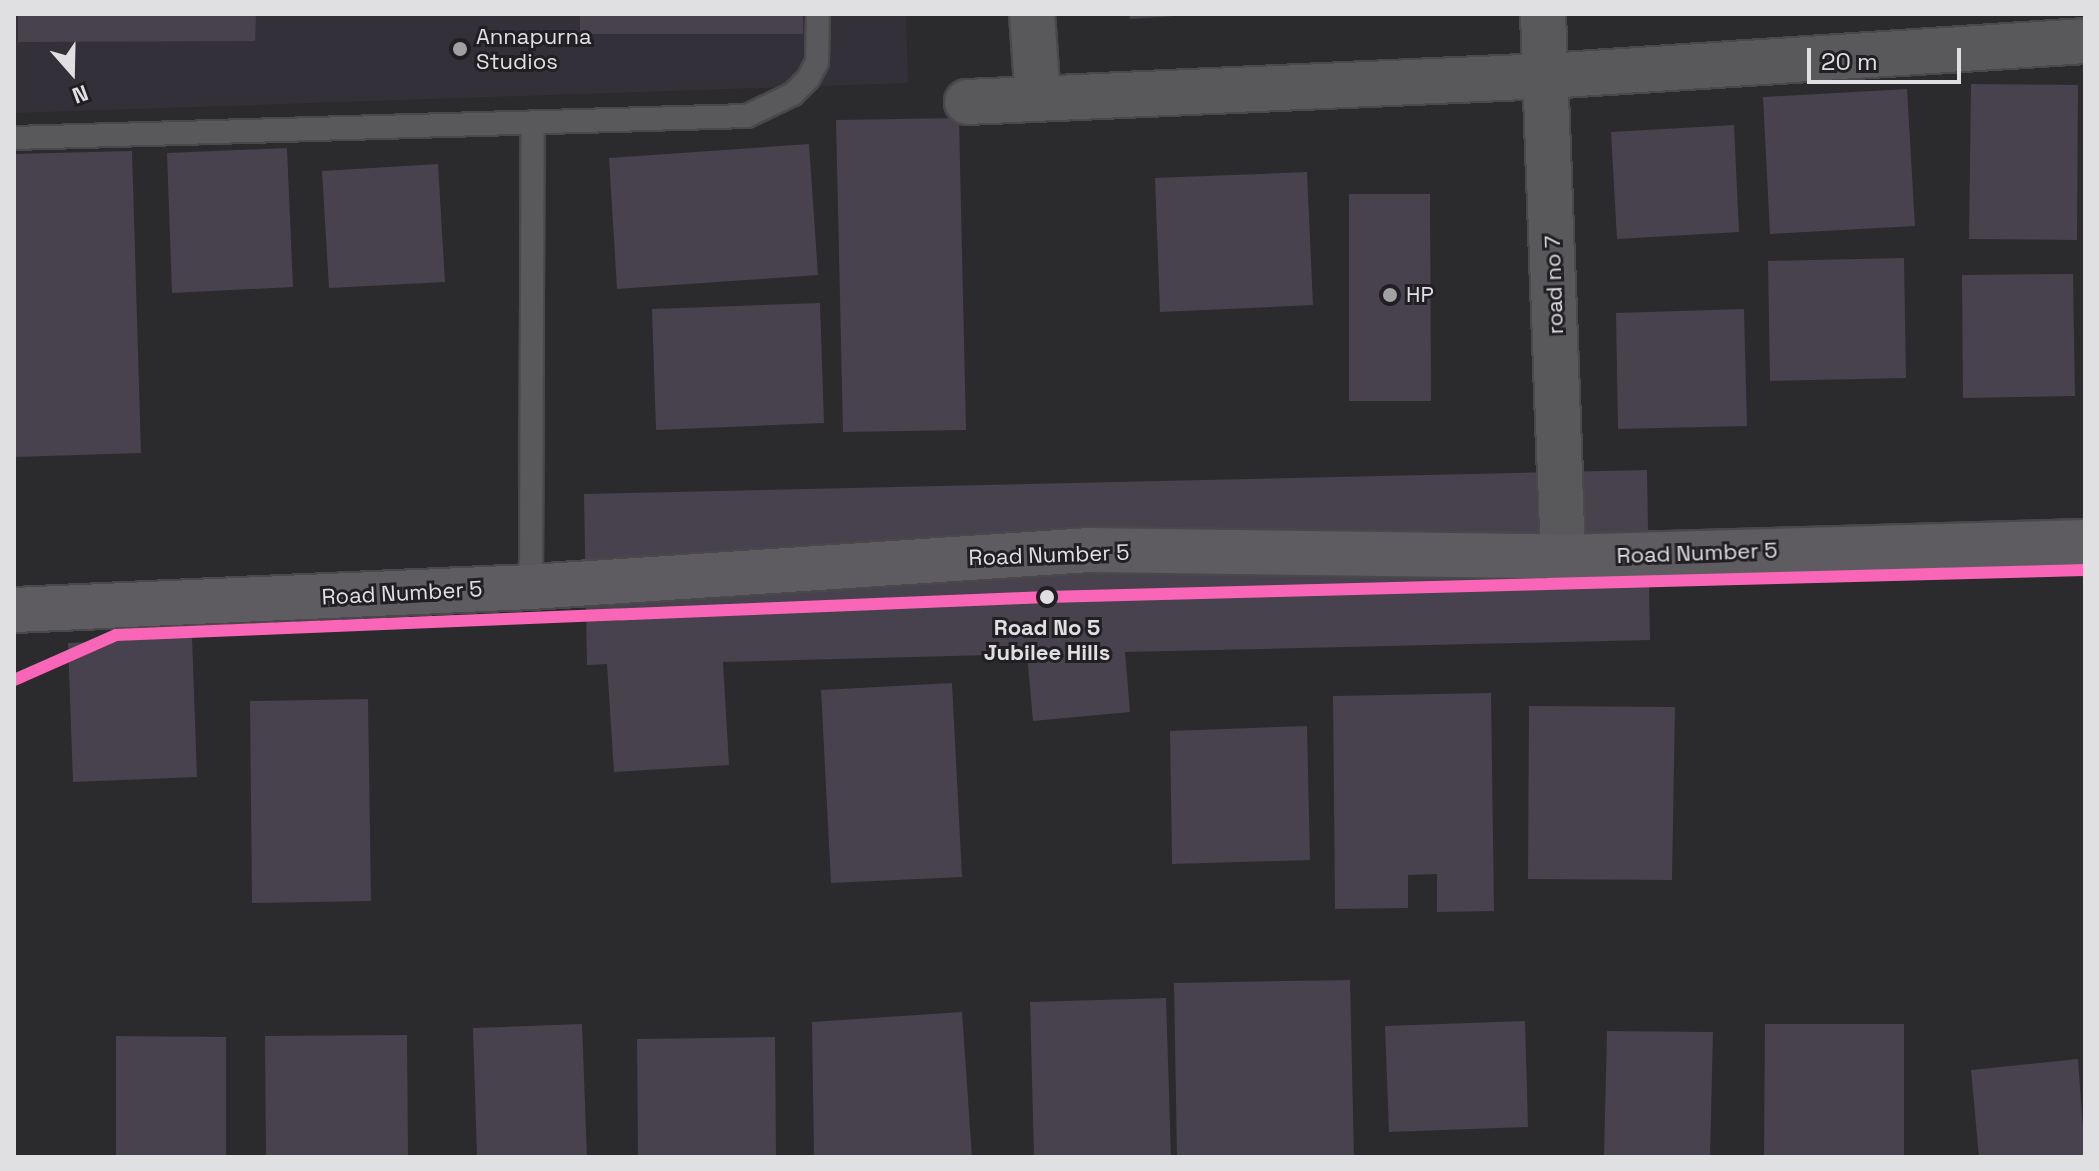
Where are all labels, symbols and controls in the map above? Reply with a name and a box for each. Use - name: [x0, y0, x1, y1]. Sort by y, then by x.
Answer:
- place label: Annapurna Studios: [476, 23, 592, 74]
- north arrow: [32, 32, 112, 112]
- scale bar: [1811, 32, 1965, 82]
- marker: Annapurna Studios: [451, 40, 469, 58]
- text: 20 m: [1821, 46, 1878, 77]
- text: N: [68, 79, 92, 110]
- street label: road no 7: [1539, 235, 1569, 335]
- place label: HP: [1406, 282, 1434, 308]
- marker: HP: [1381, 286, 1399, 304]
- street label: Road Number 5: [1616, 537, 1778, 569]
- street label: Road Number 5: [968, 539, 1130, 571]
- street label: Road Number 5: [321, 576, 483, 610]
- marker: Road No 5 Jubilee Hills: [1034, 584, 1060, 610]
- place label: Road No 5 Jubilee Hills: [984, 614, 1110, 666]

